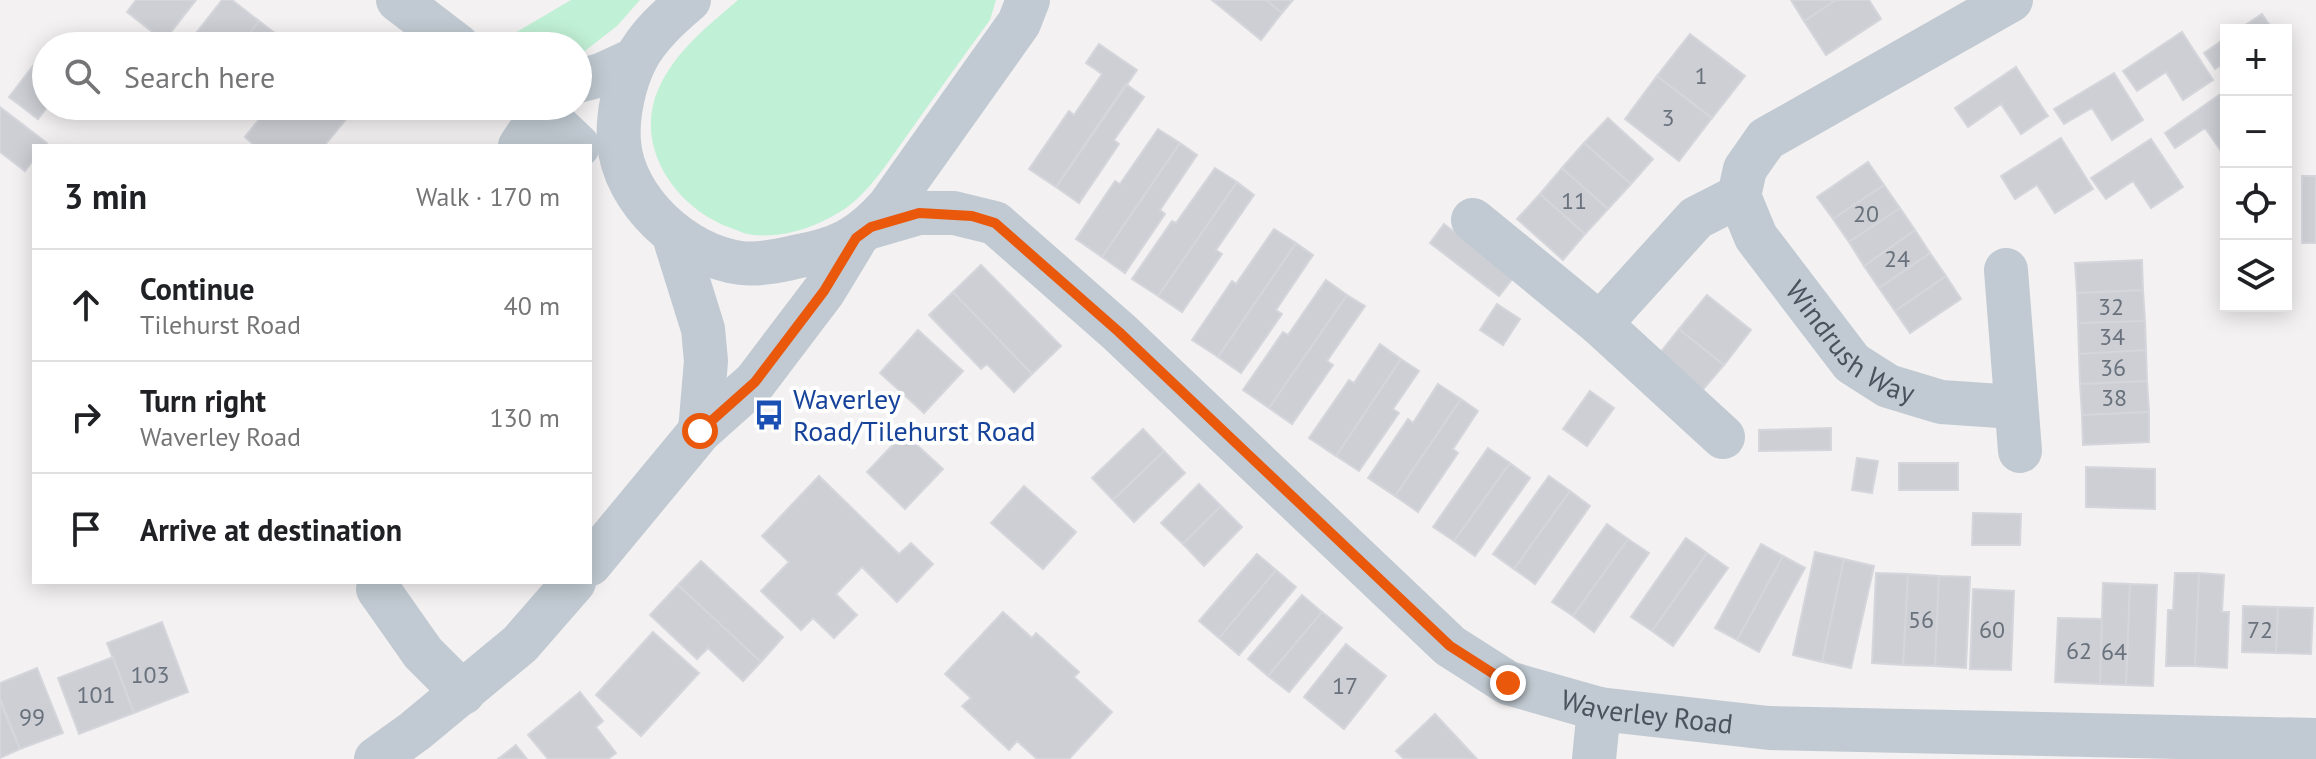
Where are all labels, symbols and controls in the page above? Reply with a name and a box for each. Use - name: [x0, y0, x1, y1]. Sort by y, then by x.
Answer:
- map controls: [2220, 24, 2292, 312]
- button: +: [2220, 24, 2292, 96]
- search box: [32, 32, 592, 120]
- icon: search: [60, 54, 104, 98]
- text: Search here: [124, 57, 275, 96]
- house number: 1: [1694, 60, 1708, 91]
- button: −: [2220, 96, 2292, 168]
- house number: 3: [1661, 102, 1675, 133]
- button: locate: [2220, 168, 2292, 240]
- text: 3 min: [64, 174, 147, 218]
- text: Walk · 170 m: [416, 180, 560, 213]
- house number: 11: [1561, 185, 1587, 216]
- house number: 20: [1853, 198, 1879, 229]
- button: layers: [2220, 240, 2292, 312]
- house number: 24: [1884, 243, 1910, 274]
- text: Continue: [140, 269, 254, 308]
- street label: Windrush Way: [1778, 273, 1919, 411]
- icon: ahead: [64, 283, 108, 327]
- text: 40 m: [504, 289, 560, 322]
- house number: 32: [2098, 291, 2124, 322]
- text: Tilehurst Road: [140, 308, 301, 341]
- house number: 34: [2099, 321, 2125, 352]
- house number: 36: [2100, 352, 2126, 383]
- place label: Waverley Road/Tilehurst Road: [793, 380, 1036, 449]
- text: Turn right: [140, 381, 266, 420]
- house number: 38: [2101, 382, 2127, 413]
- icon: right: [64, 395, 108, 439]
- bus stop icon: Waverley Road/Tilehurst Road: [752, 398, 786, 432]
- text: 130 m: [489, 401, 560, 434]
- route start: [682, 413, 718, 449]
- text: Waverley Road: [140, 420, 301, 453]
- icon: arrive: [64, 507, 108, 551]
- text: Arrive at destination: [140, 510, 402, 549]
- house number: 56: [1908, 604, 1934, 635]
- house number: 60: [1979, 614, 2005, 645]
- house number: 72: [2247, 614, 2273, 645]
- house number: 62: [2066, 635, 2092, 666]
- house number: 64: [2101, 636, 2127, 667]
- house number: 103: [130, 659, 170, 690]
- route end: [1490, 665, 1526, 701]
- house number: 17: [1332, 670, 1358, 701]
- house number: 101: [76, 679, 116, 710]
- street label: Waverley Road: [1557, 680, 1735, 742]
- house number: 99: [19, 701, 45, 732]

